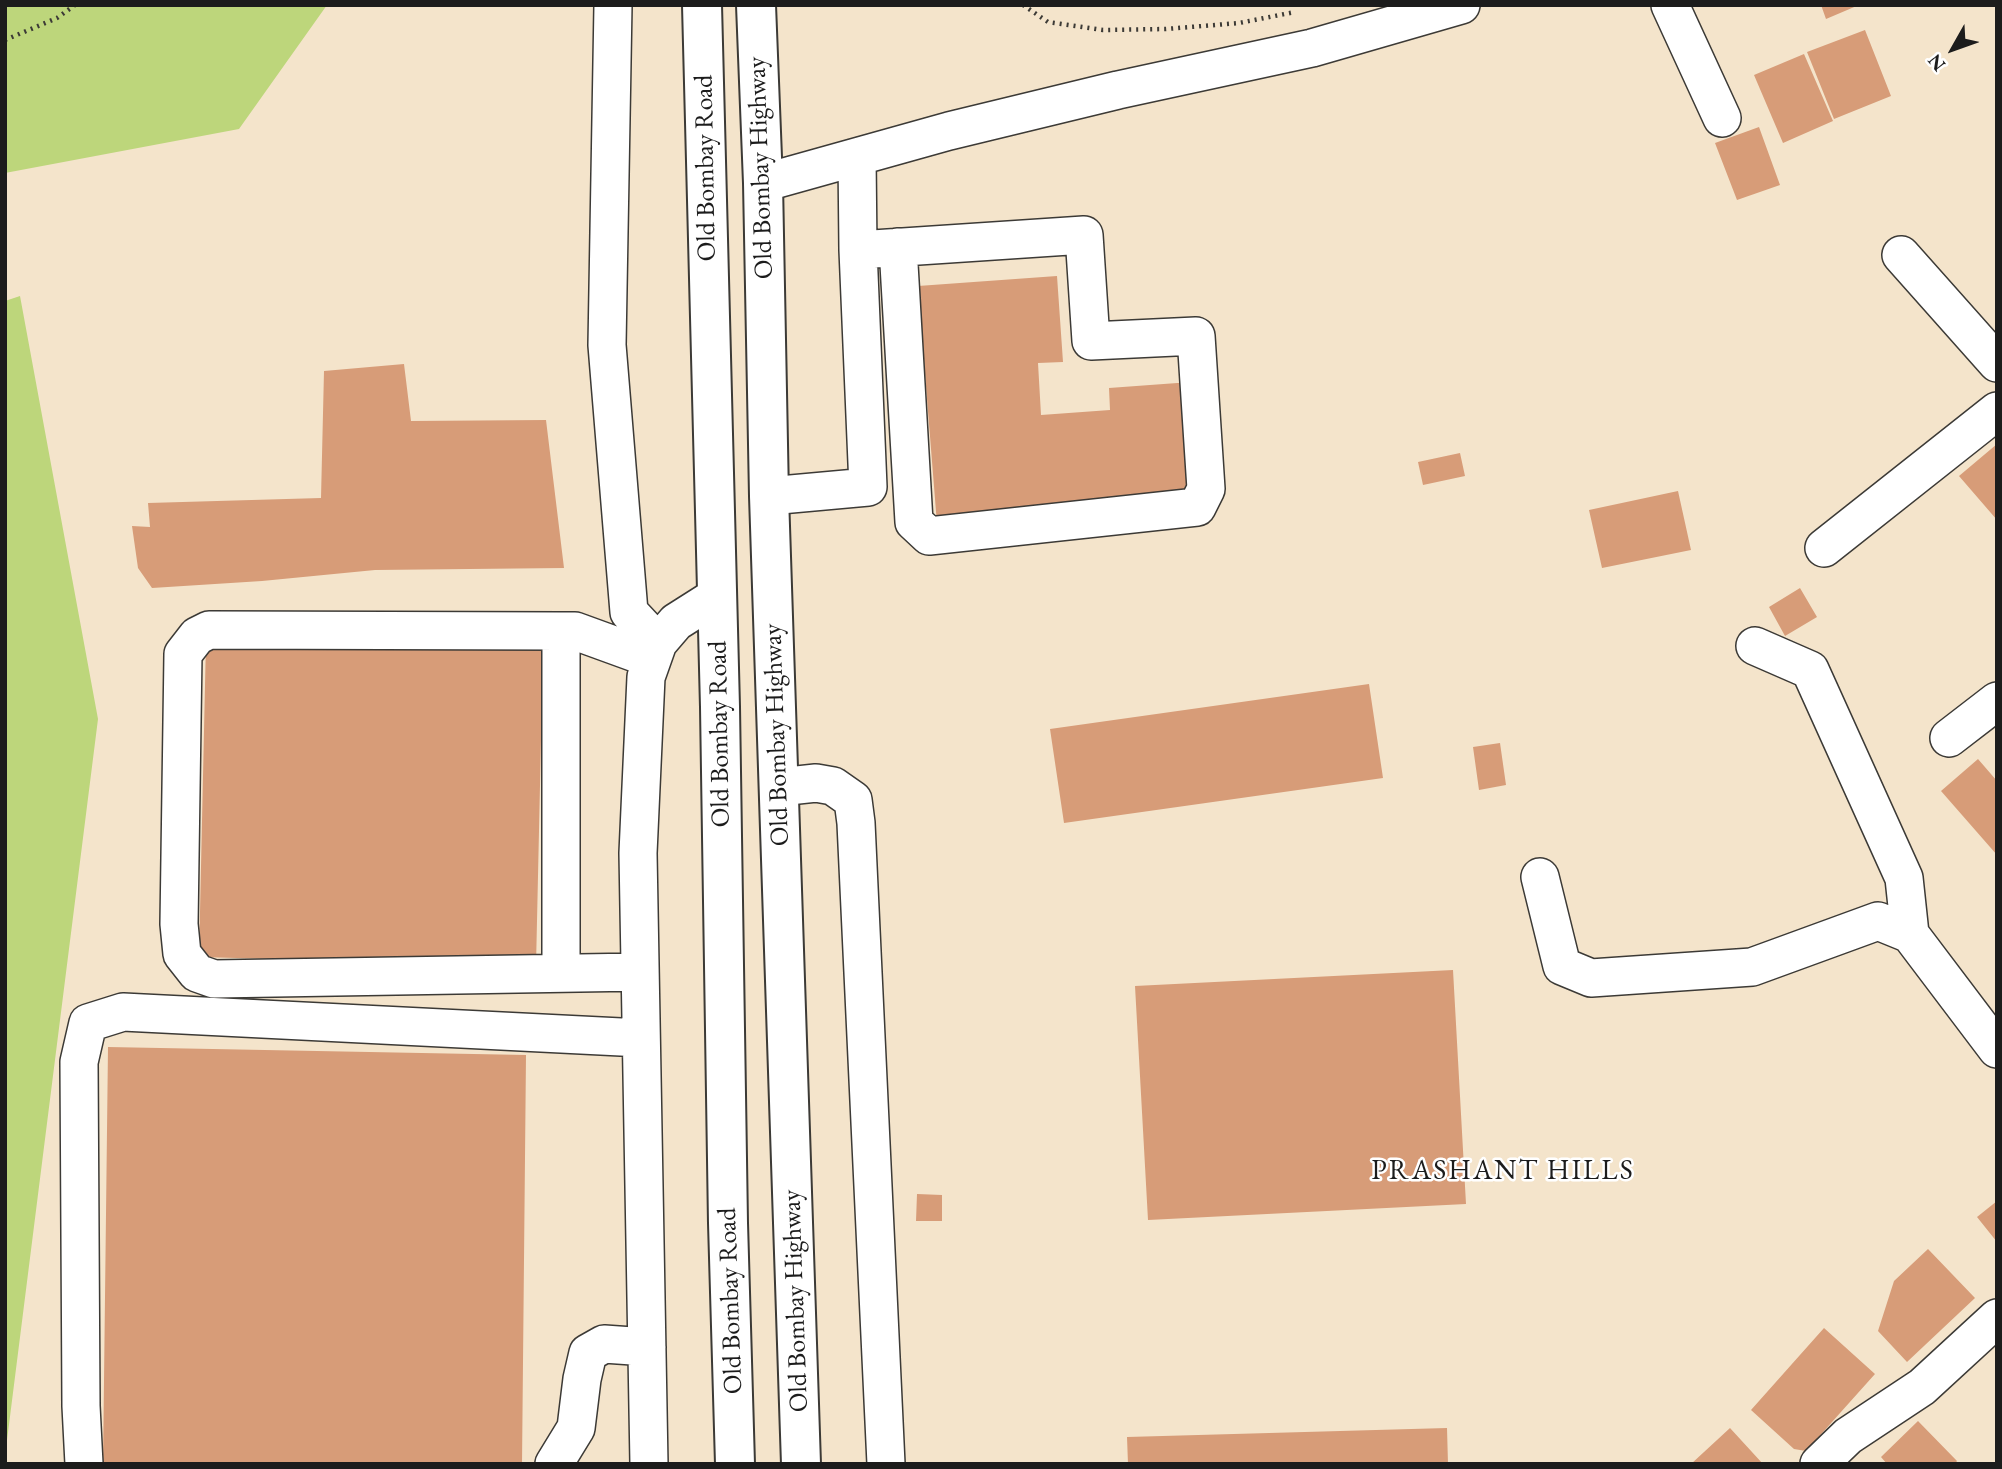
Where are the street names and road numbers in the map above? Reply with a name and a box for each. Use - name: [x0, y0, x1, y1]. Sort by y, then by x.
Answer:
- street label: Old Bombay Highway: [742, 56, 780, 280]
- street label: Old Bombay Road: [689, 74, 723, 262]
- street label: Old Bombay Highway: [758, 623, 796, 847]
- street label: Old Bombay Road: [703, 640, 737, 828]
- street label: Old Bombay Highway: [777, 1189, 815, 1413]
- street label: Old Bombay Road: [712, 1207, 750, 1395]

